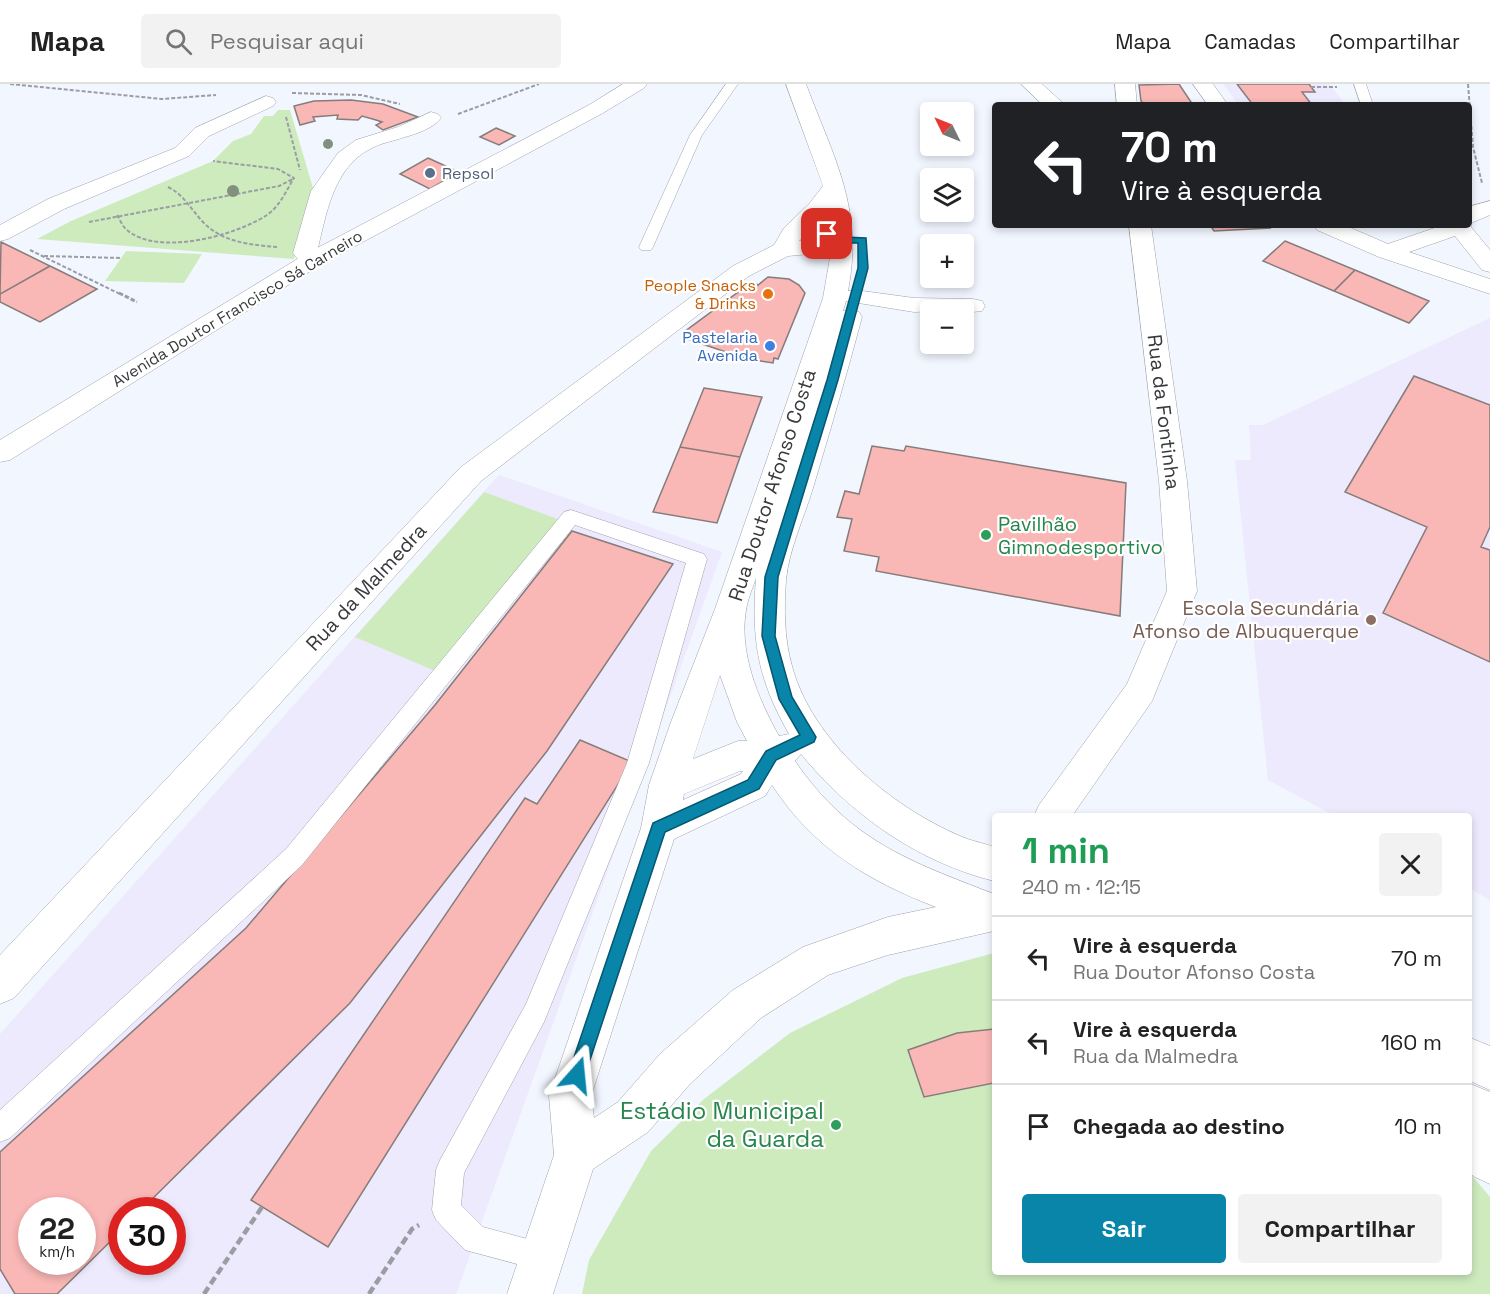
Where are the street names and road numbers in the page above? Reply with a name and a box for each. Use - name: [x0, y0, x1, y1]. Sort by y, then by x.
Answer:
- street label: Avenida Doutor Francisco Sá Carneiro: [108, 225, 366, 392]
- street label: Rua da Fontinha: [1142, 333, 1186, 491]
- street label: Rua Doutor Afonso Costa: [722, 366, 822, 604]
- street label: Rua da Malmedra: [300, 518, 432, 656]

